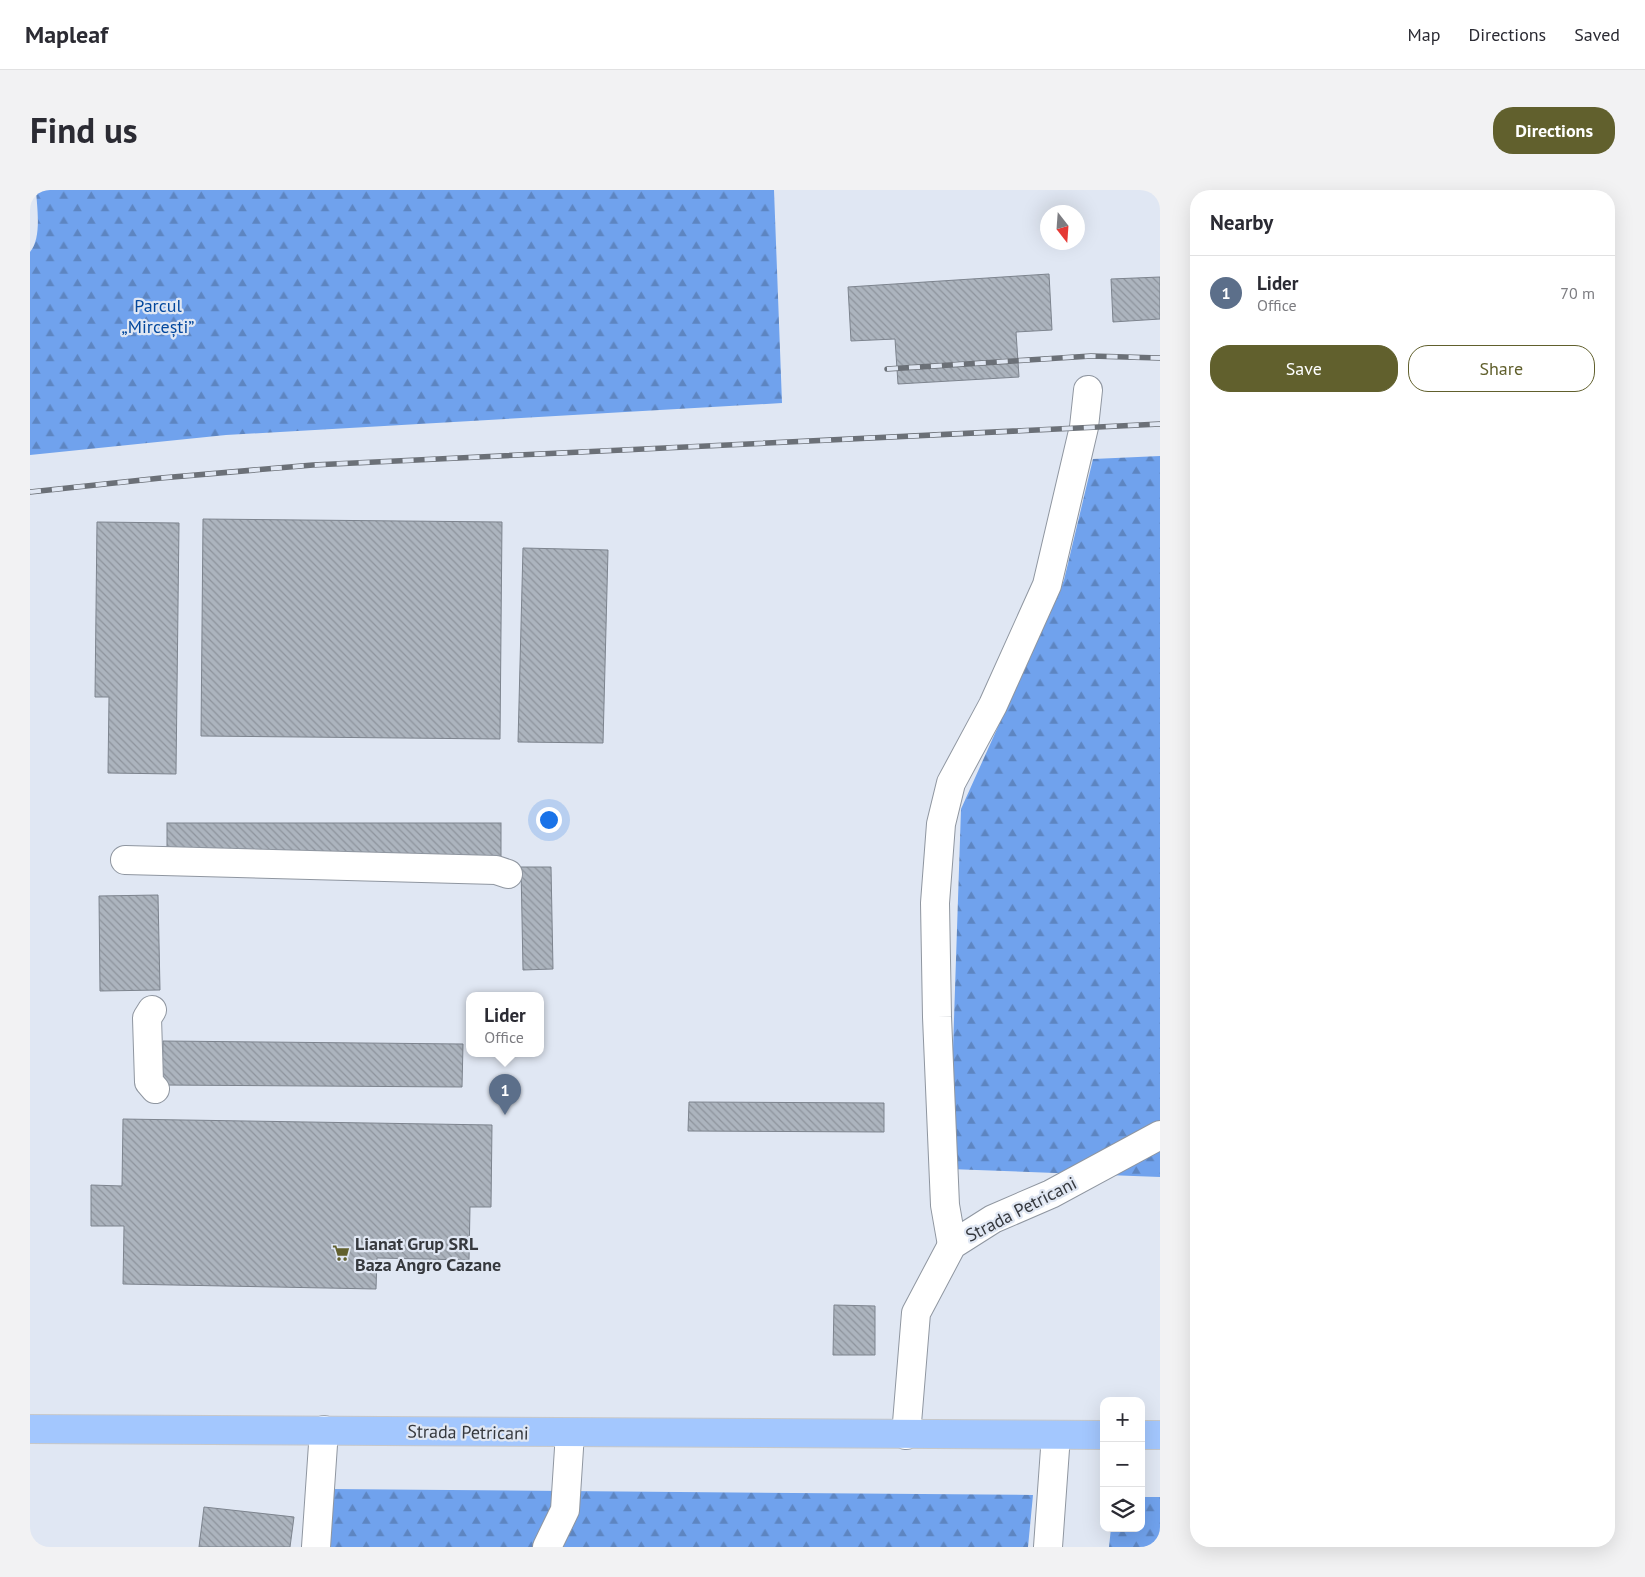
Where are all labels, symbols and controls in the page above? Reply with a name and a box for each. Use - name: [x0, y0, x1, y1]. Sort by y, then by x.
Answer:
- text: Mapleaf: [25, 19, 108, 50]
- text: Map: [1408, 23, 1440, 46]
- text: Directions: [1468, 23, 1546, 46]
- text: Saved: [1574, 23, 1620, 46]
- text: Find us: [30, 107, 138, 153]
- button: Directions: [1493, 107, 1615, 154]
- north arrow: [1040, 205, 1085, 250]
- text: Nearby: [1210, 209, 1273, 236]
- text: Lider: [1257, 271, 1298, 295]
- text: 1: [1221, 283, 1231, 303]
- text: 70 m: [1560, 283, 1595, 303]
- park label: Parcul „Mircești”: [122, 294, 194, 338]
- text: Office: [1257, 295, 1297, 315]
- button: Save: [1210, 345, 1398, 392]
- button: Share: [1408, 345, 1595, 392]
- your location: [536, 807, 562, 833]
- popup: [466, 992, 544, 1057]
- text: Lider: [484, 1003, 526, 1027]
- text: Office: [484, 1027, 524, 1047]
- pin: 1: [489, 1074, 521, 1115]
- street label: Strada Petricani: [962, 1171, 1080, 1247]
- place label: Lianat Grup SRL Baza Angro Cazane: [355, 1232, 501, 1276]
- supermarket icon: Lianat Grup SRL Baza Angro Cazane: [331, 1243, 351, 1263]
- map controls: [1100, 1397, 1145, 1532]
- button: +: [1100, 1397, 1145, 1442]
- street label: Strada Petricani: [407, 1419, 529, 1445]
- button: −: [1100, 1442, 1145, 1487]
- button: layers: [1100, 1487, 1145, 1532]

